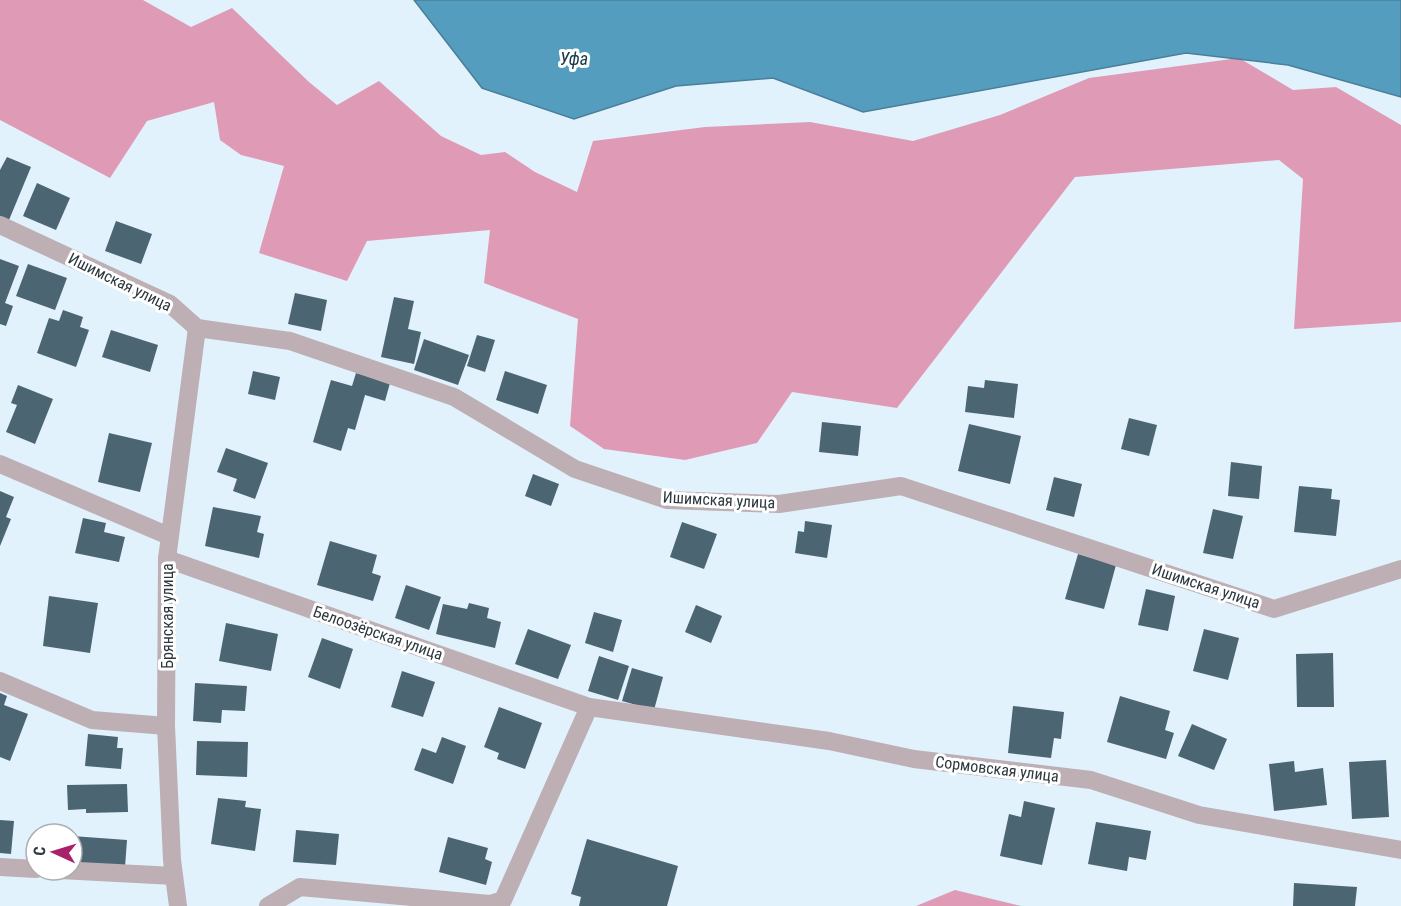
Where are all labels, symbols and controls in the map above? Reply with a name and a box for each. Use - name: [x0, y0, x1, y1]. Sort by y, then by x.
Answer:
- water label: Уфа: [560, 48, 588, 69]
- street label: Ишимская улица: [65, 249, 175, 315]
- street label: Ишимская улица: [662, 488, 776, 512]
- street label: Ишимская улица: [1150, 560, 1262, 612]
- street label: Брянская улица: [158, 563, 177, 669]
- street label: Белоозёрская улица: [311, 602, 445, 664]
- street label: Сормовская улица: [934, 752, 1060, 786]
- north arrow: [24, 822, 84, 882]
- text: С: [30, 846, 49, 856]

